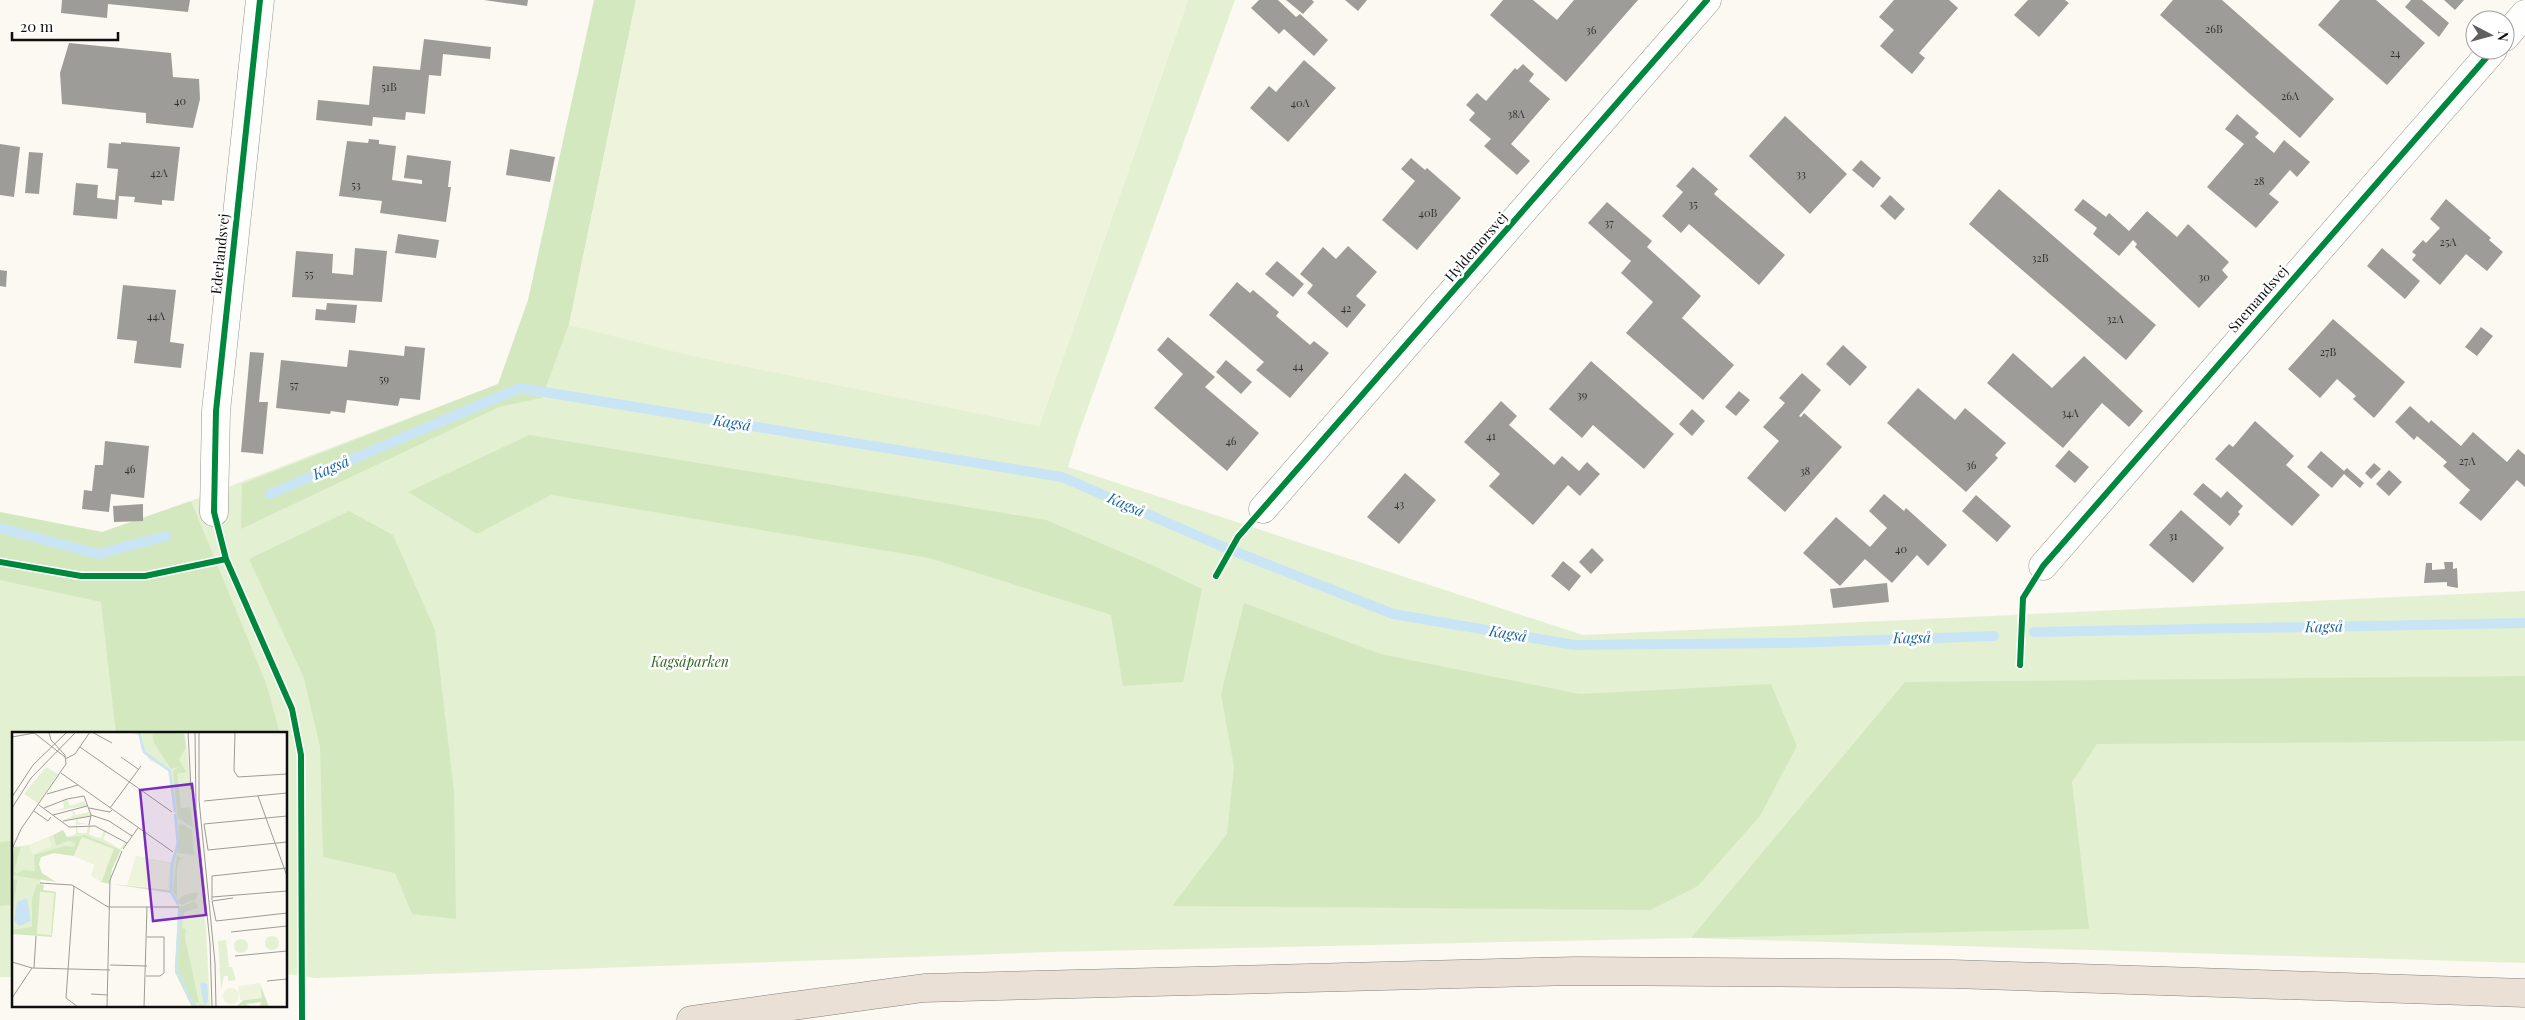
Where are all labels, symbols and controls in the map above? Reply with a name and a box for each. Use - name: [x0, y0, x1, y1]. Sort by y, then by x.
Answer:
- scale bar: [12, 10, 119, 42]
- north arrow: [2465, 10, 2515, 60]
- text: 20 m: [20, 16, 54, 36]
- house number: 26B: [2205, 21, 2223, 36]
- house number: 36: [1586, 22, 1597, 37]
- text: N: [2493, 30, 2513, 42]
- house number: 24: [2390, 45, 2401, 60]
- house number: 51B: [381, 79, 397, 94]
- house number: 26A: [2281, 88, 2299, 103]
- house number: 40: [174, 93, 186, 108]
- house number: 40A: [1291, 95, 1310, 110]
- house number: 38A: [1507, 106, 1525, 121]
- house number: 42A: [150, 165, 168, 180]
- house number: 33: [1796, 166, 1806, 181]
- house number: 28: [2254, 173, 2265, 188]
- house number: 53: [351, 177, 361, 192]
- house number: 35: [1688, 196, 1698, 211]
- house number: 40B: [1419, 205, 1438, 220]
- street label: Hyldemorsvej: [1440, 208, 1511, 285]
- street label: Ederlandsvej: [206, 213, 233, 295]
- house number: 37: [1604, 215, 1614, 230]
- house number: 25A: [2440, 234, 2456, 249]
- house number: 32B: [2031, 250, 2049, 265]
- street label: Snemandsvej: [2223, 261, 2292, 336]
- house number: 55: [304, 266, 314, 281]
- house number: 30: [2198, 269, 2210, 284]
- house number: 42: [1341, 300, 1351, 315]
- house number: 44A: [147, 308, 165, 323]
- house number: 32A: [2106, 311, 2124, 326]
- house number: 27B: [2320, 344, 2336, 359]
- house number: 44: [1293, 358, 1304, 373]
- house number: 59: [379, 371, 389, 386]
- house number: 57: [289, 377, 299, 392]
- house number: 39: [1577, 387, 1588, 402]
- house number: 34A: [2061, 405, 2079, 420]
- water label: Kagså: [711, 409, 753, 435]
- house number: 41: [1486, 428, 1496, 443]
- house number: 46: [1225, 433, 1237, 448]
- water label: Kagså: [308, 450, 352, 484]
- house number: 27A: [2459, 453, 2475, 468]
- house number: 36: [1966, 457, 1977, 472]
- house number: 46: [124, 461, 136, 476]
- house number: 38: [1800, 463, 1811, 478]
- water label: Kagså: [1104, 487, 1148, 521]
- house number: 43: [1394, 496, 1404, 511]
- house number: 31: [2168, 528, 2178, 543]
- house number: 40: [1895, 541, 1907, 556]
- water label: Kagså: [2304, 616, 2343, 636]
- water label: Kagså: [1487, 620, 1529, 646]
- water label: Kagså: [1892, 627, 1931, 647]
- park label: Kagsåparken: [650, 652, 729, 671]
- inset map: [12, 732, 288, 1008]

